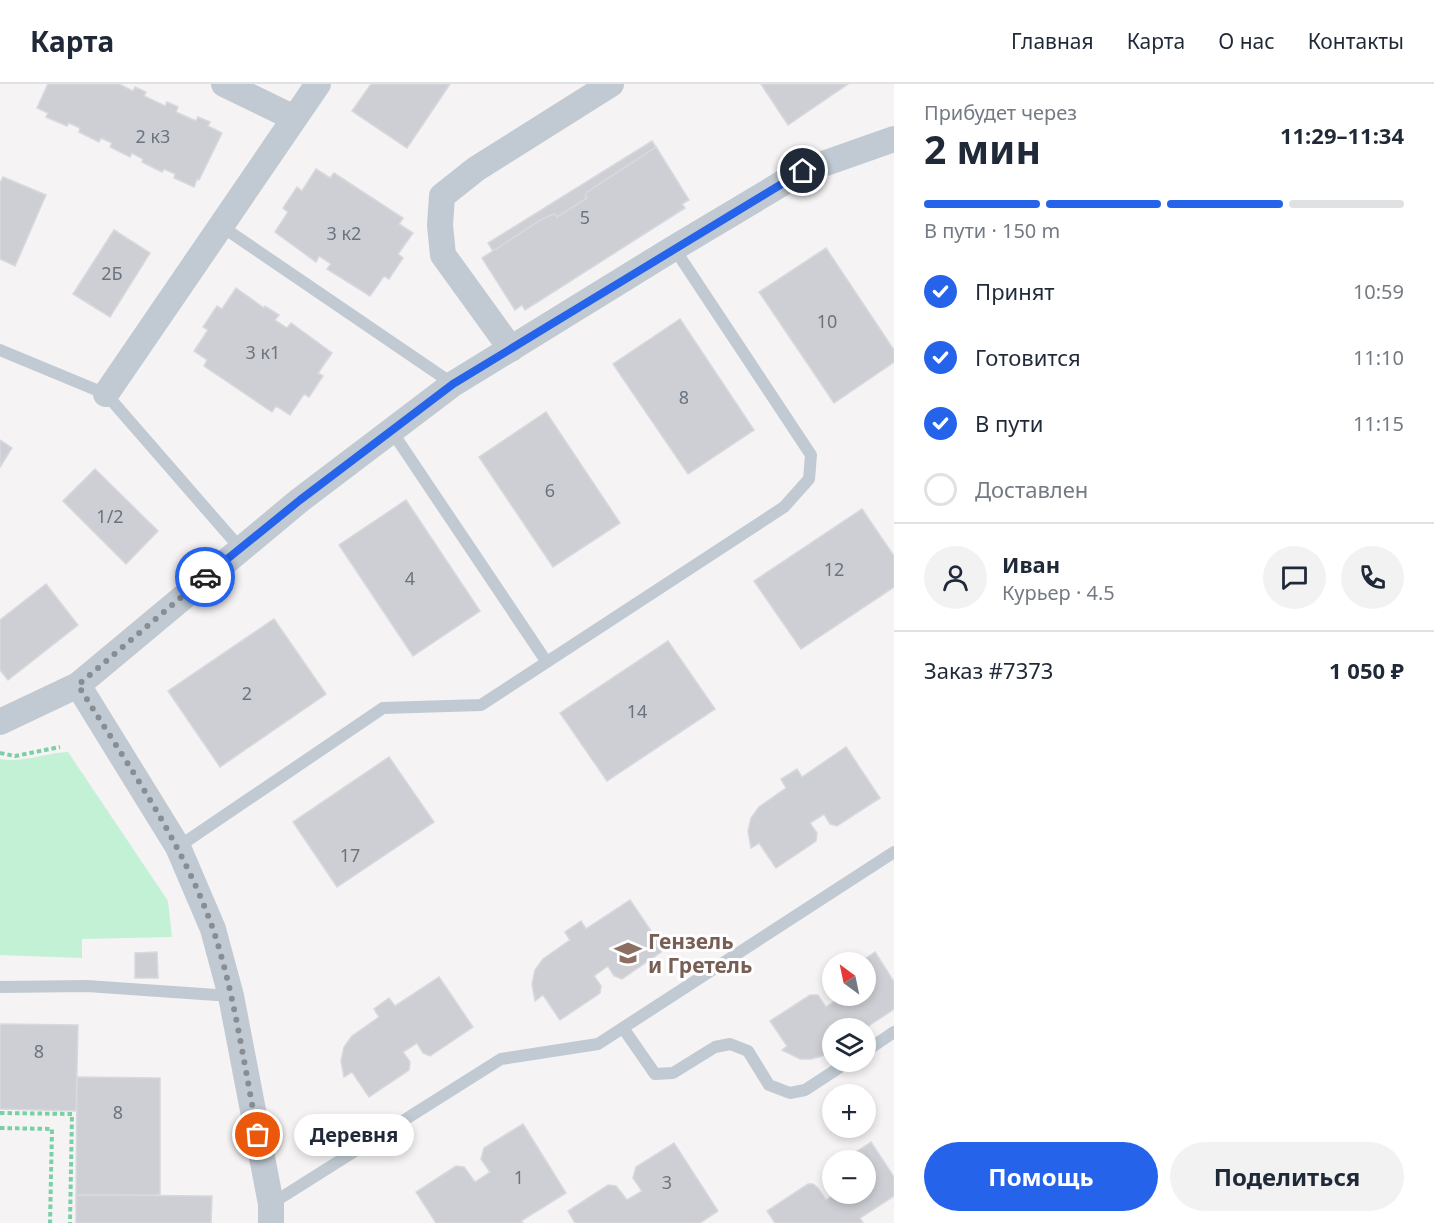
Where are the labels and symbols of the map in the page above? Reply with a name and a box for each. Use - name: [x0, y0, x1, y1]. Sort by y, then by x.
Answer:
- house number: 2 к3: [136, 124, 170, 148]
- pin: [777, 145, 828, 196]
- house number: 5: [580, 205, 590, 229]
- house number: 3 к2: [327, 221, 361, 245]
- house number: 2Б: [101, 261, 123, 285]
- house number: 10: [817, 309, 837, 333]
- house number: 3 к1: [246, 340, 280, 364]
- house number: 8: [679, 385, 689, 409]
- house number: 6: [545, 478, 555, 502]
- house number: 1/2: [96, 504, 124, 528]
- courier: [175, 547, 235, 607]
- house number: 12: [824, 557, 844, 581]
- house number: 4: [405, 566, 415, 590]
- house number: 2: [242, 681, 252, 705]
- house number: 14: [627, 699, 647, 723]
- house number: 17: [340, 843, 360, 867]
- place label: Гензель и Гретель: [648, 927, 752, 979]
- school or university icon: Гензель и Гретель: [613, 938, 643, 968]
- north arrow: [822, 952, 876, 1006]
- house number: 8: [34, 1039, 44, 1063]
- house number: 8: [113, 1100, 123, 1124]
- pin: [232, 1109, 283, 1160]
- callout: Деревня: [294, 1114, 414, 1156]
- house number: 1: [514, 1165, 524, 1189]
- house number: 3: [662, 1170, 672, 1194]

